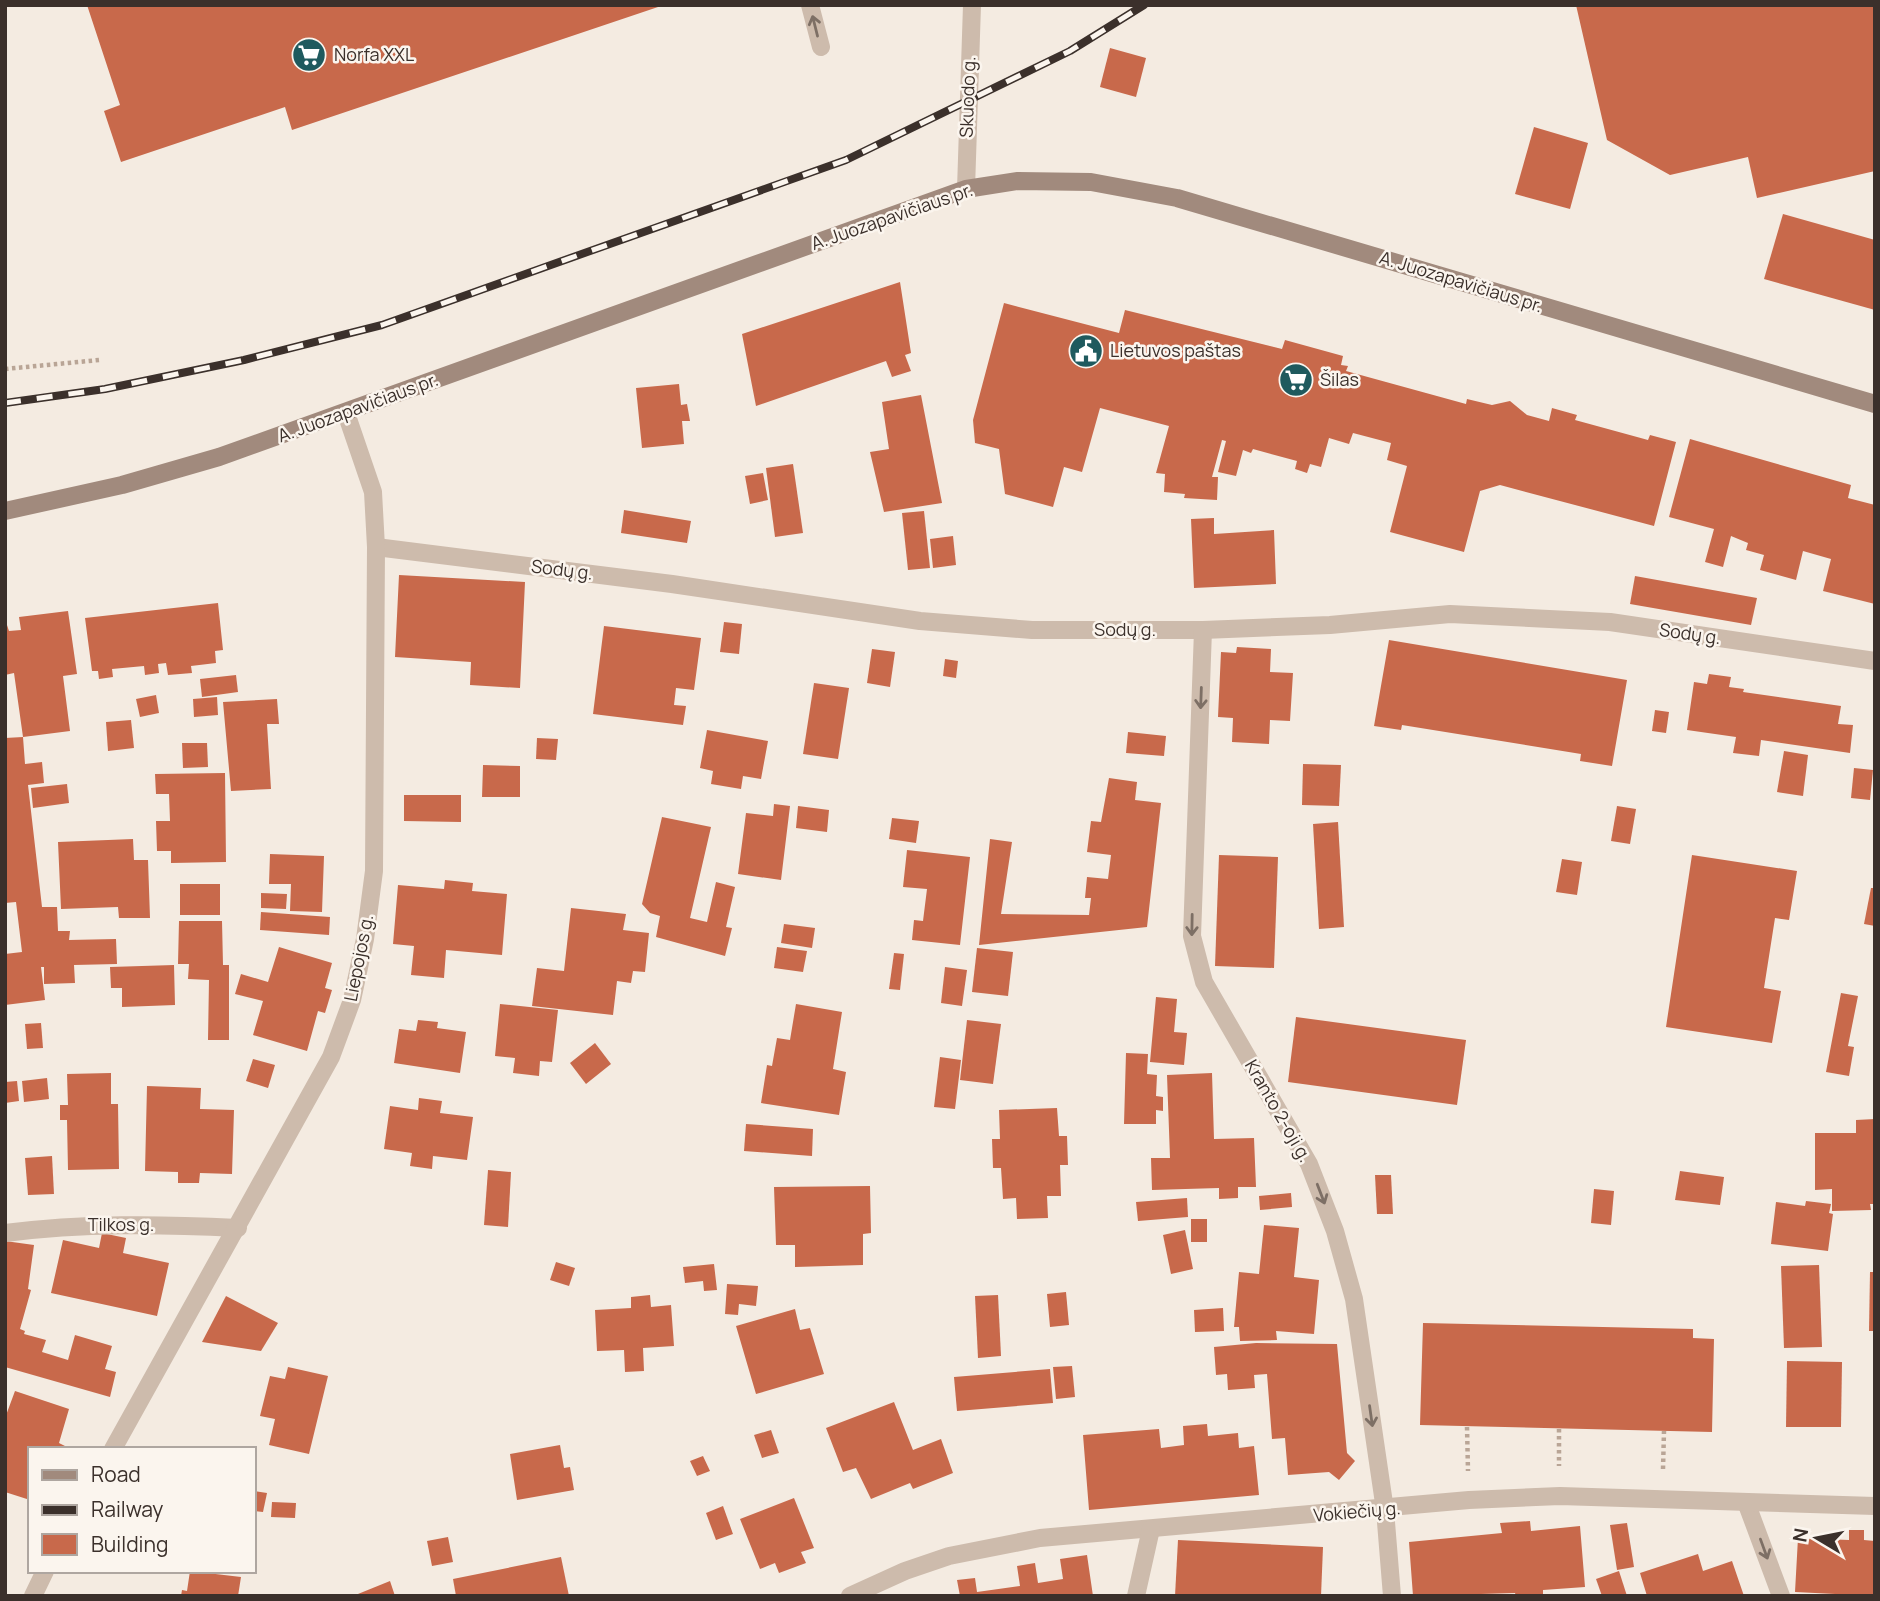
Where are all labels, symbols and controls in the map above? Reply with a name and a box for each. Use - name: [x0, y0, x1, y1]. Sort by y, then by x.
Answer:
- one-way arrow: [808, 15, 821, 37]
- supermarket icon: Norfa XXL: [290, 36, 328, 74]
- place label: Norfa XXL: [334, 42, 414, 66]
- street label: Skuodo g.: [954, 56, 980, 138]
- street label: A. Juozapavičiaus pr.: [808, 177, 976, 255]
- street label: A. Juozapavičiaus pr.: [1377, 245, 1546, 317]
- public building icon: Lietuvos paštas: [1067, 332, 1105, 370]
- place label: Lietuvos paštas: [1110, 338, 1241, 362]
- supermarket icon: Šilas: [1277, 361, 1315, 399]
- street label: A. Juozapavičiaus pr.: [274, 367, 441, 447]
- place label: Šilas: [1320, 367, 1359, 391]
- street label: Sodų g.: [530, 553, 594, 585]
- street label: Sodų g.: [1094, 617, 1156, 641]
- street label: Sodų g.: [1658, 617, 1722, 649]
- one-way arrow: [1194, 686, 1207, 709]
- street label: Liepojos g.: [338, 912, 378, 1003]
- one-way arrow: [1186, 914, 1199, 937]
- street label: Kranto 2-oji g.: [1240, 1055, 1318, 1166]
- one-way arrow: [1316, 1183, 1328, 1205]
- street label: Tilkos g.: [88, 1212, 154, 1236]
- one-way arrow: [1365, 1404, 1378, 1426]
- legend: [28, 1447, 256, 1573]
- text: Road: [91, 1460, 141, 1488]
- text: Railway: [91, 1495, 163, 1523]
- street label: Vokiečių g.: [1312, 1495, 1402, 1527]
- north arrow: [1782, 1503, 1852, 1573]
- text: N: [1786, 1526, 1814, 1544]
- text: Building: [91, 1530, 168, 1558]
- one-way arrow: [1759, 1538, 1771, 1560]

